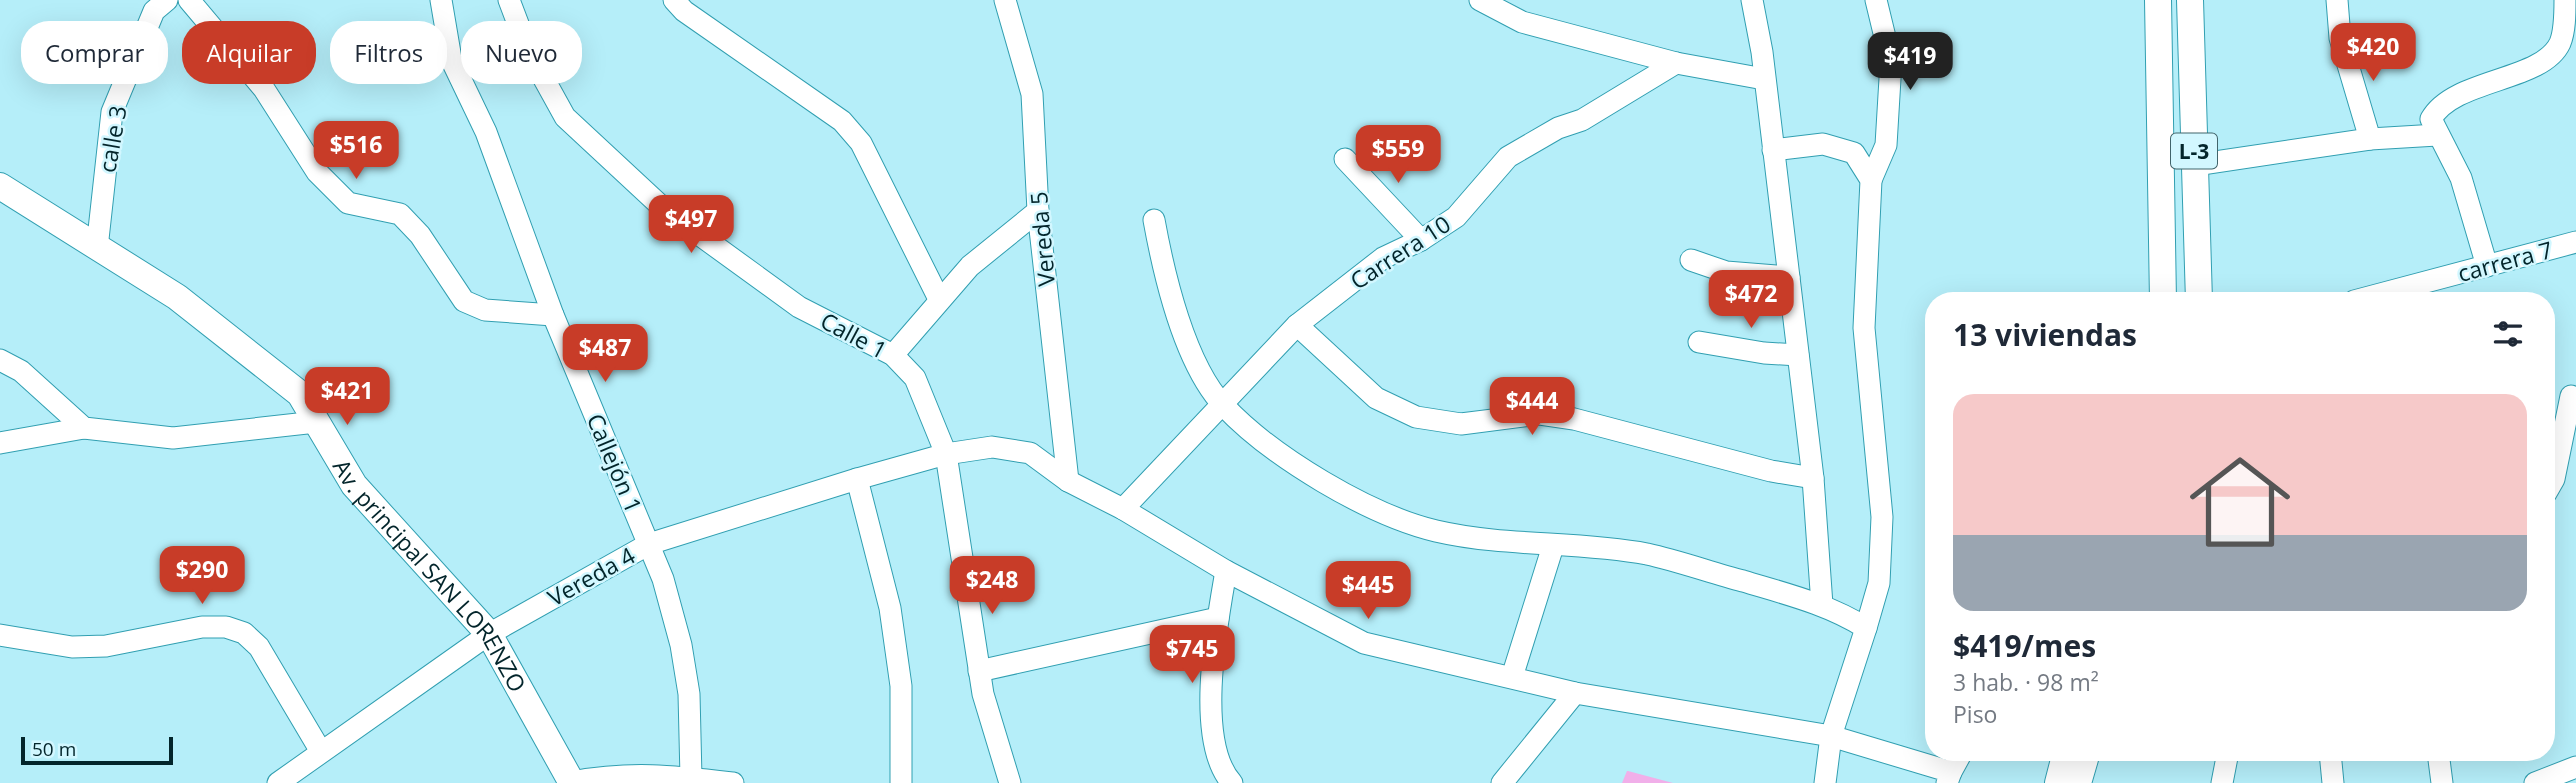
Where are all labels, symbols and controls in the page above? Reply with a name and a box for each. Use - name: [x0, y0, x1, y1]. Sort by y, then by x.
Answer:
- chip: Comprar: [21, 21, 168, 84]
- chip: Alquilar: [182, 21, 316, 84]
- chip: Filtros: [330, 21, 447, 84]
- chip: Nuevo: [461, 21, 582, 84]
- pin: $420: [2332, 24, 2414, 83]
- text: $420: [2347, 30, 2399, 62]
- pin: $419: [1869, 32, 1951, 92]
- text: $419: [1884, 39, 1936, 71]
- street label: calle 3: [90, 103, 134, 175]
- pin: $516: [315, 122, 397, 181]
- pin: $559: [1357, 125, 1439, 185]
- text: $516: [330, 128, 382, 160]
- text: $559: [1372, 132, 1424, 164]
- road number: L-3: [2171, 134, 2217, 168]
- street label: Vereda 5: [1022, 190, 1062, 288]
- pin: $497: [650, 196, 732, 255]
- text: $497: [665, 202, 717, 234]
- street label: Carrera 10: [1344, 208, 1456, 296]
- street label: carrera 7: [2454, 233, 2556, 289]
- pin: $472: [1710, 270, 1792, 330]
- text: $472: [1725, 277, 1777, 309]
- street label: Calle 1: [815, 304, 893, 366]
- text: 13 viviendas: [1953, 314, 2137, 355]
- icon: filters: [2489, 315, 2527, 353]
- pin: $487: [564, 324, 646, 384]
- text: $487: [579, 331, 631, 363]
- pin: $421: [306, 368, 388, 427]
- text: $421: [321, 374, 373, 406]
- pin: $444: [1491, 378, 1573, 437]
- text: $444: [1506, 384, 1558, 416]
- street label: Callejón 1: [580, 409, 650, 517]
- icon: home: [2177, 439, 2303, 565]
- street label: Av. principal SAN LORENZO: [326, 453, 534, 698]
- street label: Vereda 4: [542, 539, 640, 613]
- pin: $290: [161, 546, 243, 606]
- text: $290: [176, 553, 228, 585]
- pin: $248: [951, 556, 1033, 616]
- pin: $445: [1327, 562, 1409, 621]
- text: $248: [966, 563, 1018, 595]
- text: $445: [1342, 568, 1394, 600]
- text: $419/mes: [1953, 625, 2096, 666]
- pin: $745: [1151, 626, 1233, 685]
- text: $745: [1166, 632, 1218, 664]
- text: 3 hab. · 98 m²: [1953, 666, 2099, 698]
- text: Piso: [1953, 698, 1997, 730]
- scale bar: [21, 734, 173, 766]
- text: 50 m: [32, 736, 76, 762]

